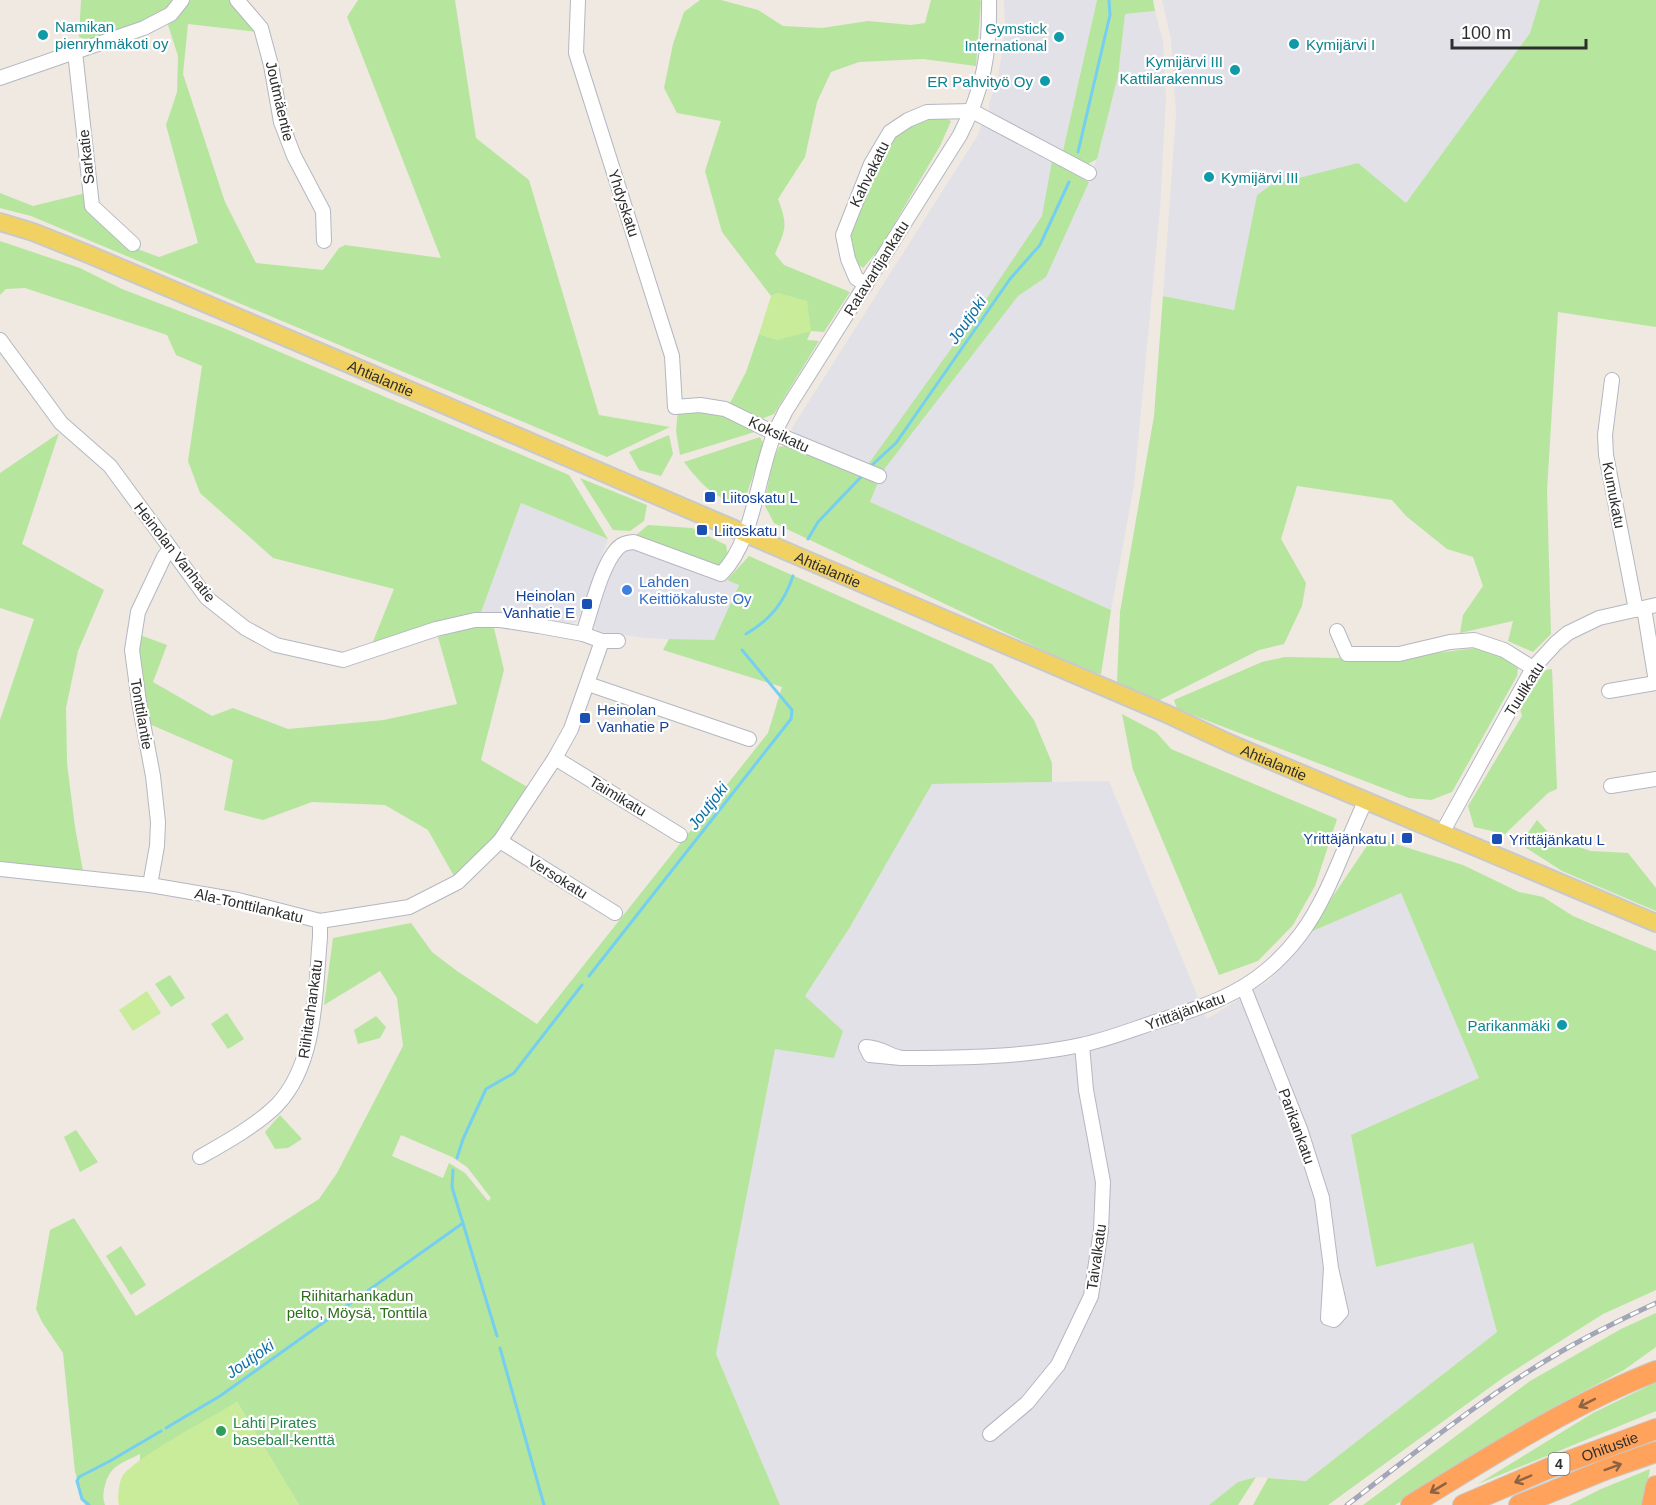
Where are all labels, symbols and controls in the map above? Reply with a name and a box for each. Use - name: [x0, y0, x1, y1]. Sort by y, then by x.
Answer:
- scale bar: [1452, 12, 1586, 50]
- place label: Namikan pienryhmäkoti oy: [55, 18, 169, 52]
- place label: Gymstick International: [964, 20, 1047, 54]
- text: 100 m: [1461, 23, 1511, 43]
- marker: Namikan pienryhmäkoti oy: [36, 28, 50, 42]
- marker: Gymstick International: [1052, 30, 1066, 44]
- place label: Kymijärvi I: [1306, 36, 1375, 53]
- marker: Kymijärvi I: [1287, 37, 1301, 51]
- place label: Kymijärvi III Kattilarakennus: [1120, 53, 1223, 87]
- street label: Joutmäentie: [263, 59, 297, 143]
- marker: Kymijärvi III Kattilarakennus: [1228, 63, 1242, 77]
- place label: ER Pahvityö Oy: [927, 73, 1033, 90]
- marker: ER Pahvityö Oy: [1038, 74, 1052, 88]
- street label: Sarkatie: [75, 129, 97, 185]
- street label: Kahvakatu: [846, 138, 892, 210]
- street label: Yhdyskatu: [605, 167, 643, 239]
- place label: Kymijärvi III: [1221, 169, 1299, 186]
- marker: Kymijärvi III: [1202, 170, 1216, 184]
- street label: Ratavartijankatu: [840, 218, 912, 318]
- water label: Joutjoki: [944, 293, 990, 348]
- street label: Ahtialantie: [346, 356, 417, 400]
- street label: Koksikatu: [746, 413, 812, 455]
- street label: Kumukatu: [1599, 460, 1629, 530]
- place label: Liitoskatu L: [722, 489, 798, 506]
- marker: Liitoskatu L: [703, 490, 717, 504]
- street label: Heinolan Vanhatie: [131, 499, 219, 605]
- place label: Liitoskatu I: [714, 522, 786, 539]
- marker: Liitoskatu I: [695, 523, 709, 537]
- street label: Ahtialantie: [792, 547, 864, 591]
- place label: Lahden Keittiökaluste Oy: [639, 573, 752, 607]
- marker: Lahden Keittiökaluste Oy: [620, 583, 634, 597]
- place label: Heinolan Vanhatie E: [503, 587, 575, 621]
- marker: Heinolan Vanhatie E: [580, 597, 594, 611]
- street label: Tuulikatu: [1501, 659, 1547, 719]
- street label: Tonttilantie: [127, 677, 157, 751]
- place label: Heinolan Vanhatie P: [597, 701, 669, 735]
- marker: Heinolan Vanhatie P: [578, 711, 592, 725]
- street label: Ahtialantie: [1238, 741, 1310, 783]
- street label: Taimikatu: [586, 772, 650, 820]
- water label: Joutjoki: [684, 779, 732, 833]
- place label: Yrittäjänkatu I: [1303, 830, 1395, 847]
- marker: Yrittäjänkatu I: [1400, 831, 1414, 845]
- place label: Yrittäjänkatu L: [1509, 831, 1605, 848]
- marker: Yrittäjänkatu L: [1490, 832, 1504, 846]
- street label: Versokatu: [525, 852, 591, 902]
- street label: Ala-Tonttilankatu: [193, 884, 305, 926]
- street label: Riihitarhankatu: [295, 958, 325, 1060]
- street label: Yrittäjänkatu: [1143, 989, 1227, 1033]
- place label: Parikanmäki: [1467, 1017, 1550, 1034]
- marker: Parikanmäki: [1555, 1018, 1569, 1032]
- street label: Parikankatu: [1275, 1086, 1319, 1166]
- street label: Taivalkatu: [1083, 1223, 1109, 1291]
- park label: Riihitarhankadun pelto, Möysä, Tonttila: [287, 1287, 428, 1321]
- water label: Joutjoki: [222, 1336, 277, 1382]
- one-way arrow: [1578, 1398, 1596, 1409]
- place label: Lahti Pirates baseball-kenttä: [233, 1414, 335, 1448]
- marker: Lahti Pirates baseball-kenttä: [214, 1424, 228, 1438]
- street label: Ohitustie: [1579, 1428, 1640, 1464]
- road number: 4: [1548, 1453, 1570, 1475]
- one-way arrow: [1603, 1460, 1622, 1471]
- one-way arrow: [1514, 1474, 1532, 1485]
- one-way arrow: [1430, 1483, 1447, 1495]

